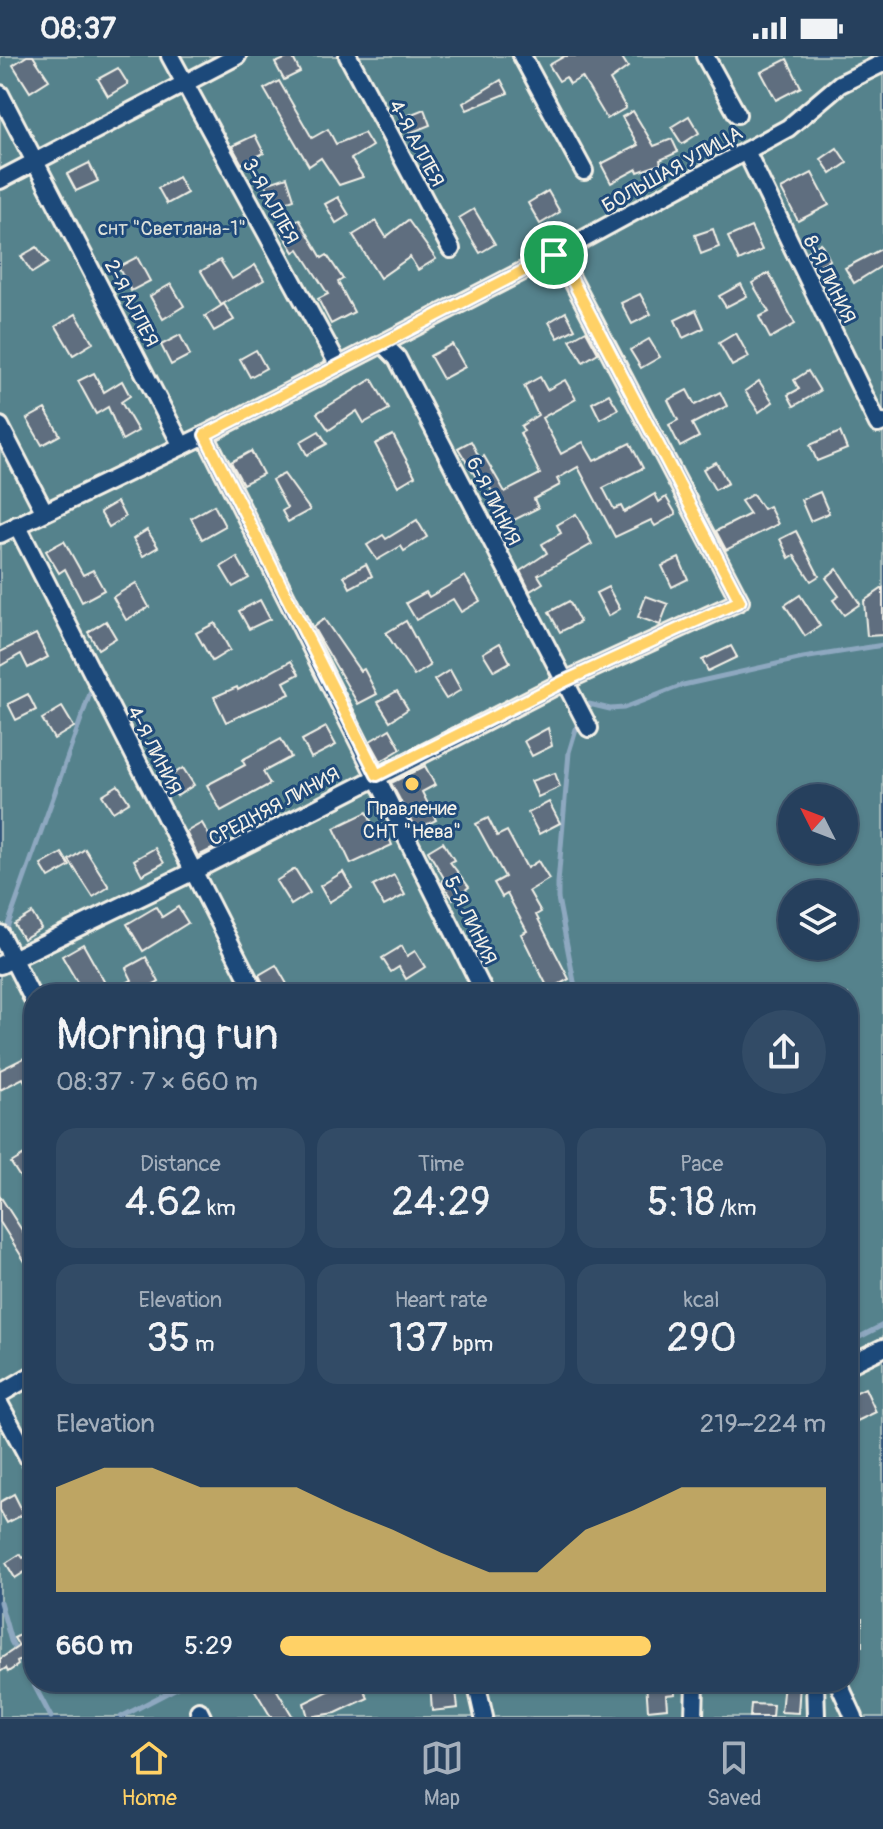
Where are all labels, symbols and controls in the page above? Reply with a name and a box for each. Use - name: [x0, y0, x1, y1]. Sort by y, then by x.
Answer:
- text: 08:37: [40, 10, 116, 47]
- street label: 4-Я АЛЛЕЯ: [383, 95, 450, 191]
- street label: БОЛЬШАЯ УЛИЦА: [597, 120, 747, 218]
- street label: 3-Я АЛЛЕЯ: [237, 154, 304, 249]
- park label: снт "Светлана-1": [98, 216, 246, 241]
- pin: [520, 221, 588, 289]
- street label: 8-Я ЛИНИЯ: [798, 231, 862, 327]
- icon: arrive: [532, 233, 576, 277]
- street label: 2-Я АЛЛЕЯ: [99, 255, 164, 351]
- street label: 6-Я ЛИНИЯ: [461, 453, 527, 550]
- street label: 4-Я ЛИНИЯ: [122, 702, 188, 799]
- street label: СРЕДНЯЯ ЛИНИЯ: [204, 761, 344, 852]
- marker: Правление СНТ "Нева": [403, 775, 421, 793]
- north arrow: [778, 784, 858, 864]
- map controls: [778, 784, 858, 960]
- place label: Правление СНТ "Нева": [363, 796, 461, 844]
- street label: 5-Я ЛИНИЯ: [438, 872, 503, 969]
- button: layers: [778, 880, 858, 960]
- text: Morning run: [56, 1008, 279, 1063]
- button: share: [742, 1010, 826, 1094]
- text: 08:37 · 7 × 660 m: [56, 1066, 258, 1098]
- text: Distance: [140, 1150, 221, 1178]
- text: Time: [418, 1150, 464, 1178]
- text: Pace: [680, 1150, 723, 1178]
- text: 4.62: [125, 1178, 202, 1227]
- text: 24:29: [391, 1178, 491, 1227]
- text: 5:18: [647, 1178, 715, 1227]
- text: km: [202, 1194, 236, 1222]
- text: /km: [715, 1194, 756, 1222]
- text: Elevation: [138, 1286, 222, 1314]
- text: Heart rate: [395, 1286, 487, 1314]
- text: kcal: [684, 1286, 720, 1314]
- text: 35: [146, 1314, 190, 1363]
- text: 137: [389, 1314, 448, 1363]
- text: 290: [667, 1314, 737, 1363]
- text: m: [190, 1330, 214, 1358]
- text: bpm: [448, 1330, 493, 1358]
- text: Elevation: [56, 1408, 155, 1440]
- text: 219–224 m: [700, 1408, 826, 1440]
- text: 660 m: [56, 1630, 133, 1662]
- text: 5:29: [184, 1630, 233, 1662]
- tab: Home: [121, 1736, 177, 1812]
- tab: Map: [420, 1736, 464, 1812]
- tab: Saved: [707, 1736, 761, 1812]

